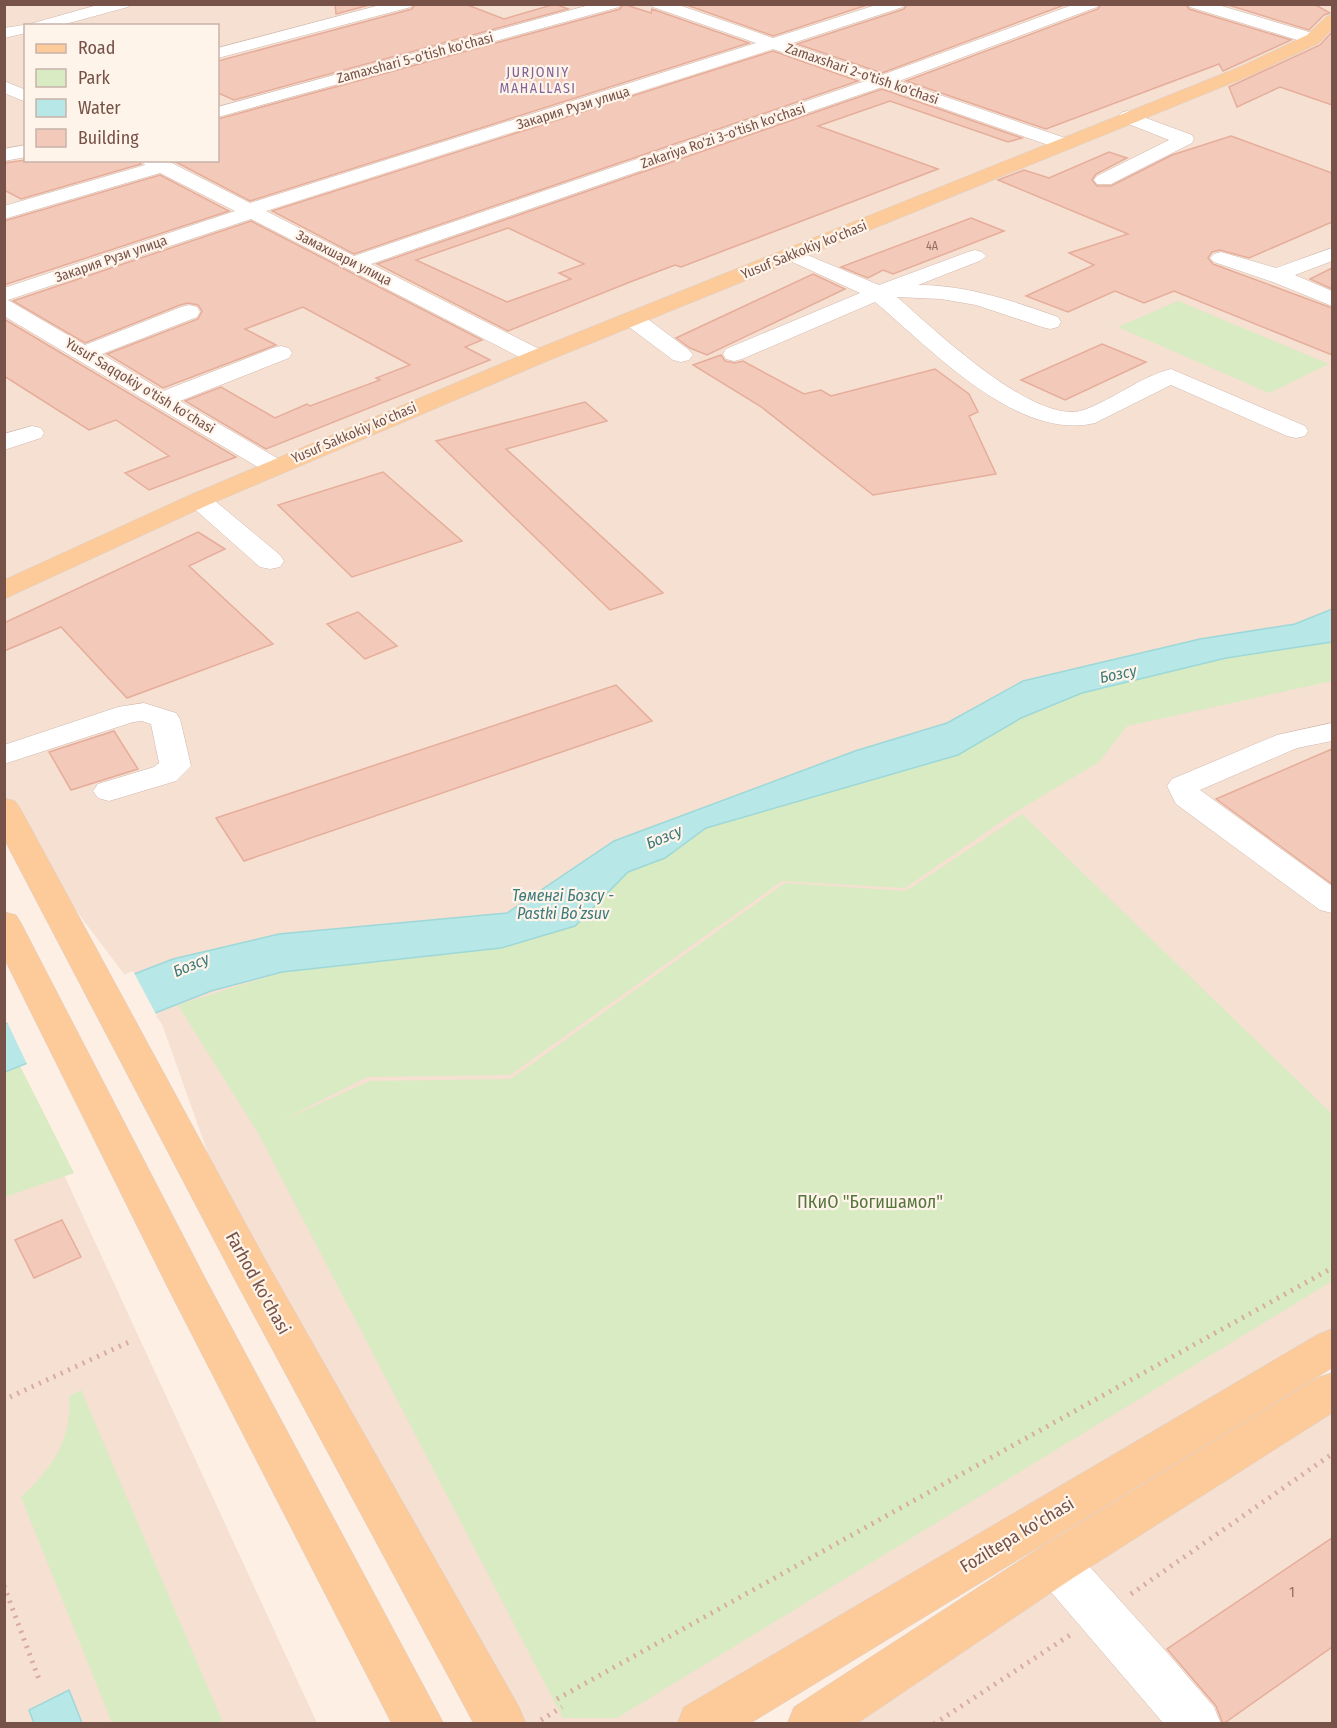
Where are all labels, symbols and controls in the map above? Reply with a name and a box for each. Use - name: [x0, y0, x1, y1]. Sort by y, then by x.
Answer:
- legend: [24, 24, 219, 162]
- street label: Zamaxshari 5-o'tish ko'chasi: [335, 29, 495, 87]
- text: Road: [78, 37, 115, 59]
- street label: Zamaxshari 2-o'tish ko'chasi: [783, 40, 941, 108]
- district label: JURJONIY MAHALLASI: [499, 64, 577, 97]
- text: Park: [78, 67, 111, 89]
- street label: Закария Рузи улица: [514, 83, 632, 133]
- text: Water: [78, 97, 121, 119]
- street label: Zakariya Ro'zi 3-o'tish ko'chasi: [638, 100, 808, 172]
- text: Building: [78, 127, 139, 149]
- street label: Yusuf Sakkokiy ko'chasi: [739, 217, 869, 283]
- street label: Замахшари улица: [293, 227, 395, 290]
- street label: Закария Рузи улица: [53, 232, 169, 286]
- house number: 4A: [926, 239, 939, 253]
- street label: Yusuf Saqqokiy o'tish ko'chasi: [62, 335, 218, 437]
- street label: Yusuf Sakkokiy ko'chasi: [289, 399, 419, 467]
- water label: Бозсу: [1098, 661, 1139, 687]
- water label: Бозсу: [643, 821, 686, 853]
- water label: Төменгі Бозсу - Pastki Boʻzsuv: [512, 886, 614, 923]
- water label: Бозсу: [170, 949, 213, 981]
- park label: ПКиО "Богишамол": [797, 1191, 943, 1213]
- street label: Farhod ko'chasi: [221, 1228, 295, 1338]
- street label: Foziltepa ko'chasi: [956, 1492, 1078, 1578]
- house number: 1: [1289, 1583, 1295, 1601]

